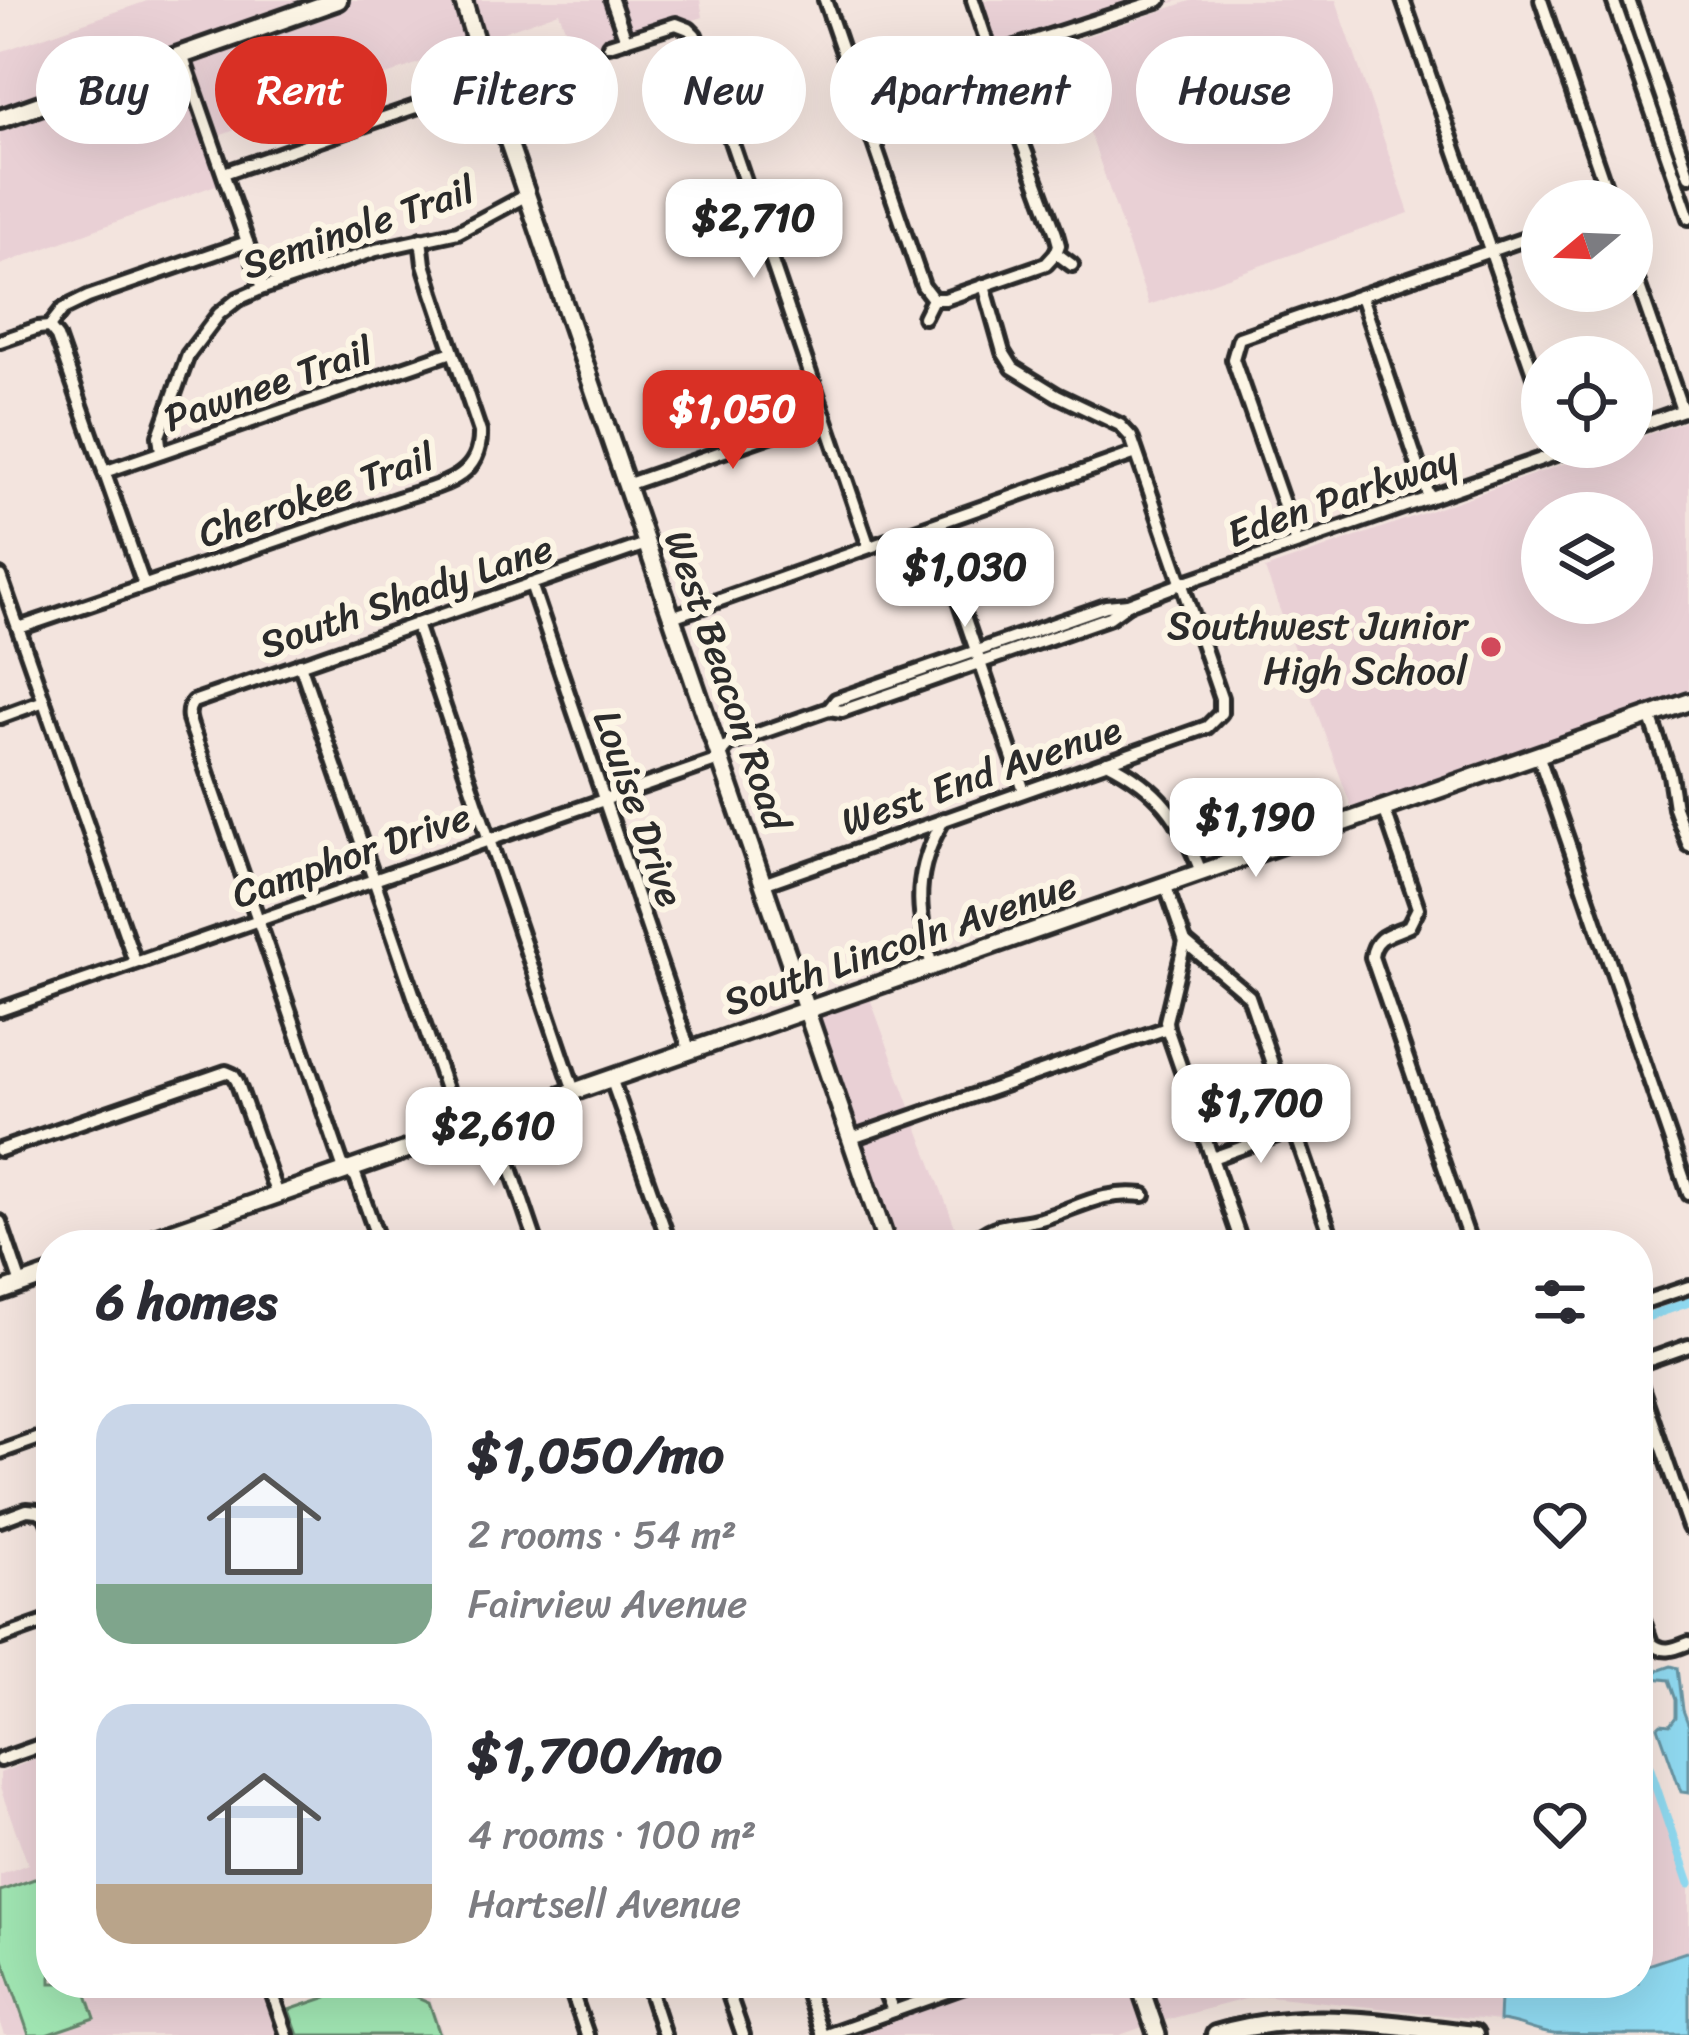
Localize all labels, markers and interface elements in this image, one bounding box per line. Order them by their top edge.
chip: Buy [36,36,191,144]
chip: Rent [215,36,387,144]
chip: Filters [411,36,618,144]
chip: New [642,36,806,144]
chip: Apartment [830,36,1112,144]
chip: House [1136,36,1333,144]
street label: Seminole Trail [232,155,485,299]
pin: $2,710 [656,179,852,281]
north arrow [1521,180,1653,312]
map controls [1521,180,1653,624]
text: $2,710 [693,183,815,252]
street label: Pawnee Trail [154,316,383,452]
button: locate [1521,336,1653,468]
pin: $1,050 [635,370,831,472]
text: $1,050 [670,374,796,443]
street label: Cherokee Trail [188,422,444,568]
street label: Eden Parkway [1217,424,1467,568]
button: layers [1521,492,1653,624]
street label: South Shady Lane [250,513,562,679]
street label: West Beacon Road [644,520,813,842]
pin: $1,030 [867,528,1063,630]
text: $1,030 [903,532,1027,601]
place label: Southwest Junior High School [1167,591,1469,705]
marker: Southwest Junior High School [1478,634,1504,660]
street label: West End Avenue [831,695,1131,855]
street label: Louise Drive [573,700,705,916]
pin: $1,190 [1158,778,1354,880]
street label: Camphor Drive [222,782,480,928]
text: $1,190 [1197,782,1315,851]
street label: South Lincoln Avenue [714,850,1086,1036]
pin: $1,700 [1163,1064,1359,1166]
text: $1,700 [1198,1068,1324,1137]
pin: $2,610 [396,1087,592,1189]
text: $2,610 [433,1091,555,1160]
text: 6 homes [96,1257,277,1347]
icon: filters [1527,1269,1593,1335]
text: $1,050/mo [468,1410,724,1500]
icon: home [192,1452,336,1596]
icon: heart [1527,1491,1593,1557]
text: 2 rooms · 54 m² [468,1500,737,1569]
text: Fairview Avenue [468,1569,747,1638]
text: $1,700/mo [468,1710,722,1800]
icon: home [192,1752,336,1896]
icon: heart [1527,1791,1593,1857]
text: 4 rooms · 100 m² [468,1800,756,1869]
text: Hartsell Avenue [468,1869,741,1938]

